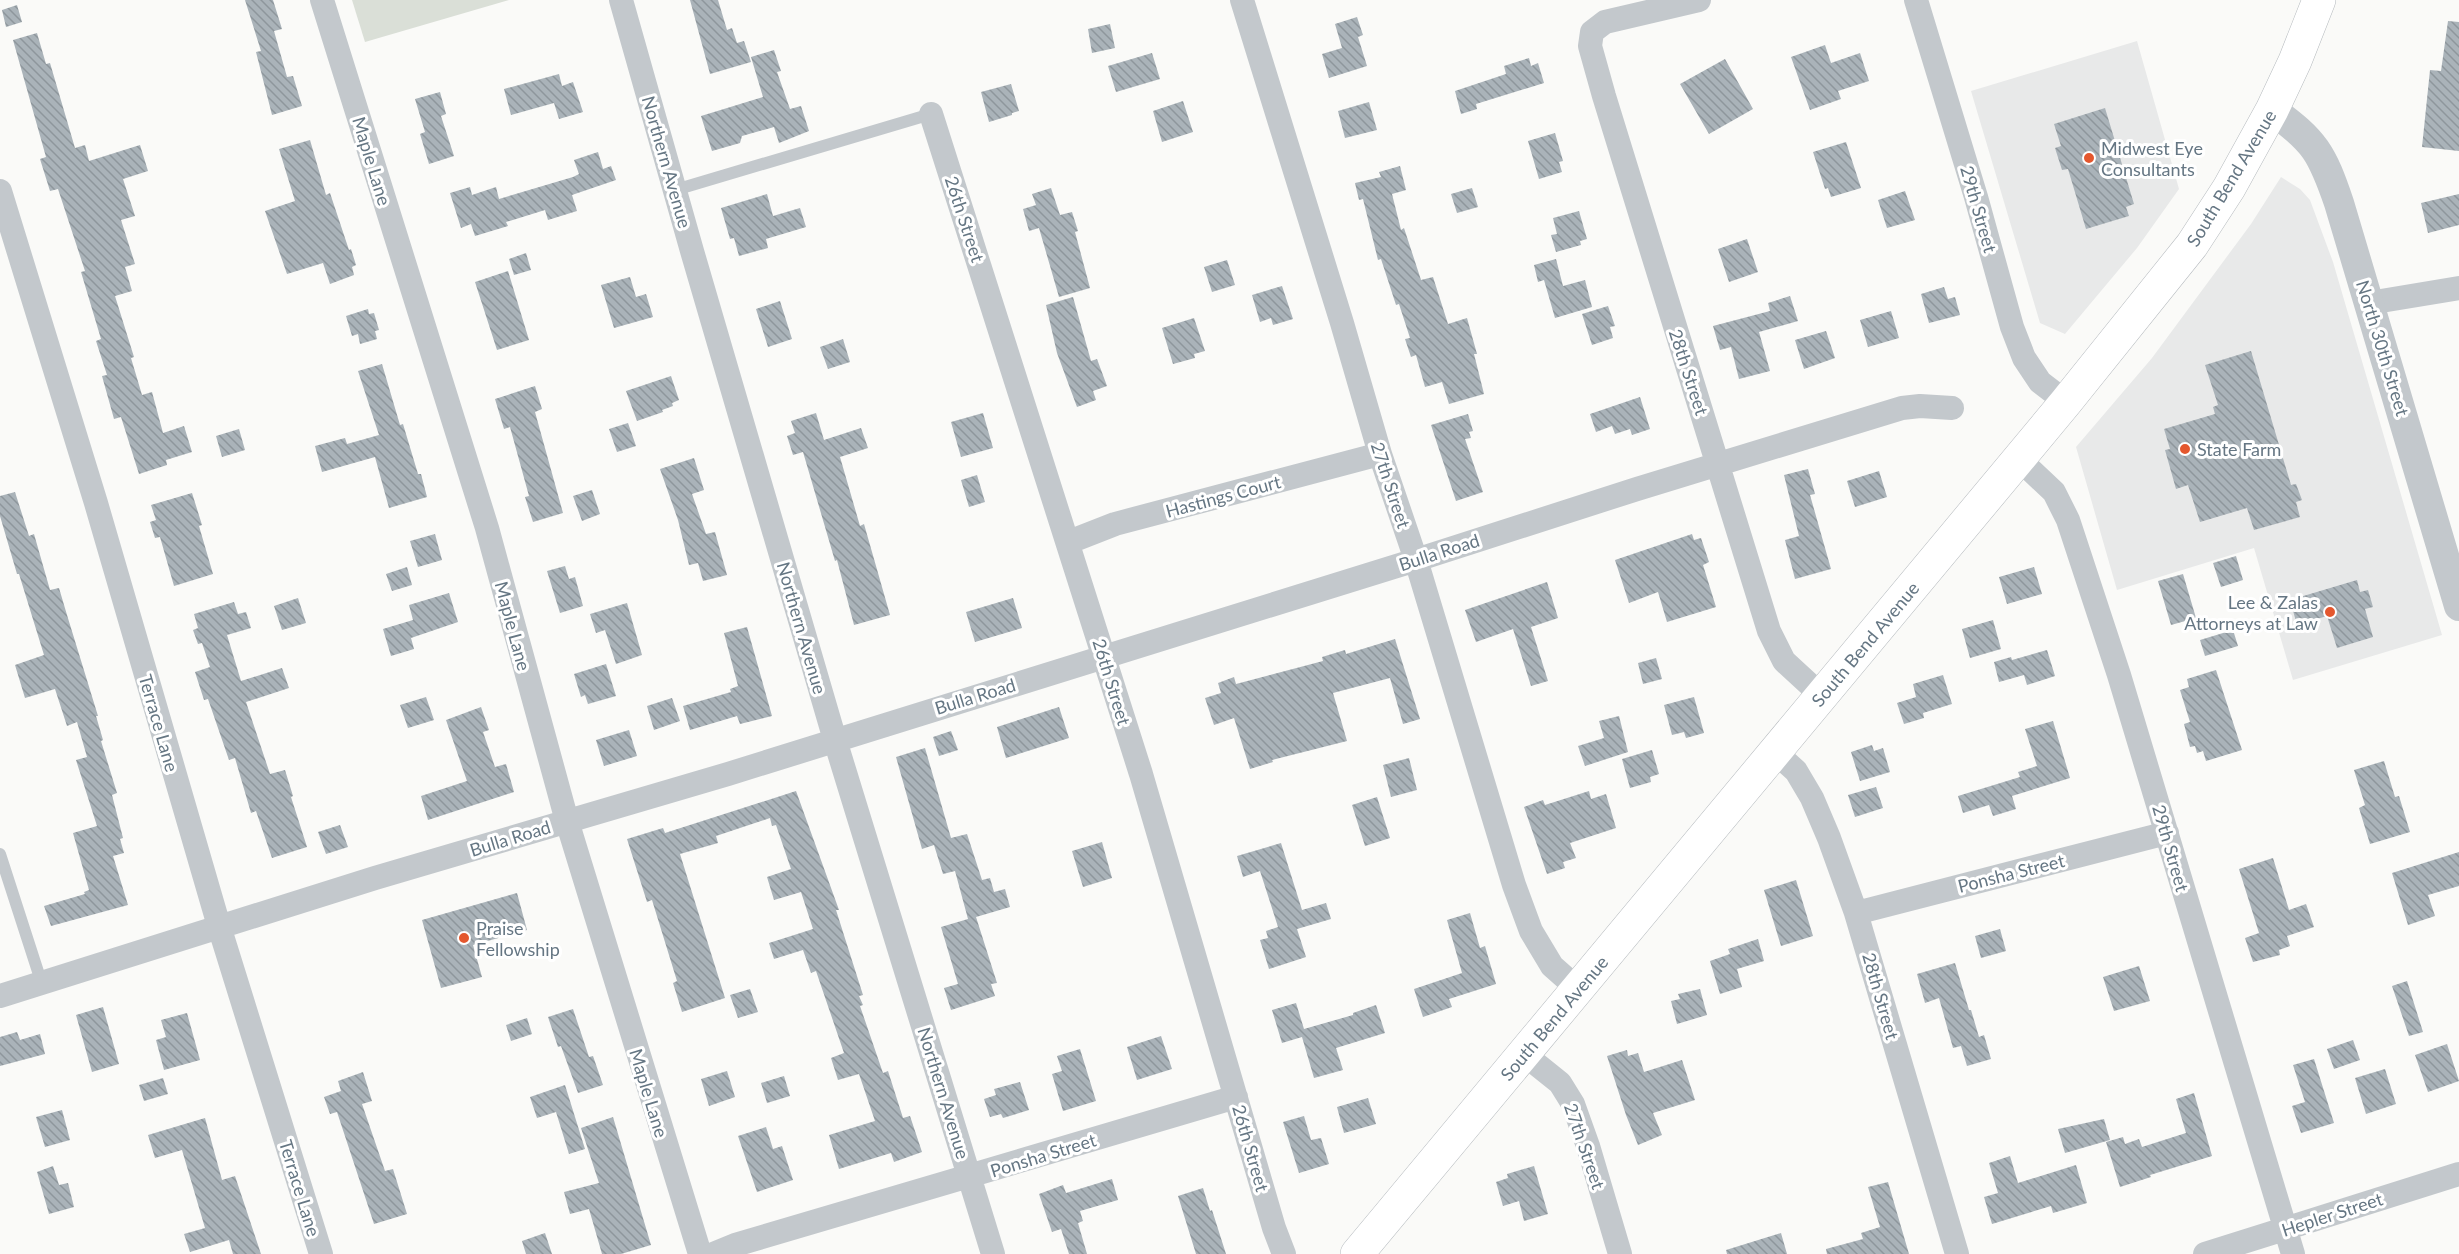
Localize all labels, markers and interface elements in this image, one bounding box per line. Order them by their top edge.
street label: Northern Avenue [638,93,696,231]
street label: South Bend Avenue [2181,106,2281,250]
street label: Maple Lane [348,114,396,208]
place label: Midwest Eye Consultants [2101,137,2203,180]
marker: Midwest Eye Consultants [2082,151,2096,165]
street label: 29th Street [1956,163,2002,256]
street label: 26th Street [941,173,989,265]
street label: North 30th Street [2352,277,2414,419]
street label: 28th Street [1665,326,1713,418]
place label: State Farm [2197,438,2281,460]
street label: 27th Street [1367,439,1415,531]
marker: State Farm [2178,442,2192,456]
street label: Hastings Court [1163,470,1283,522]
street label: Bulla Road [1396,529,1482,575]
street label: Northern Avenue [773,559,831,697]
street label: South Bend Avenue [1807,577,1923,711]
street label: Maple Lane [491,579,535,673]
place label: Lee & Zalas Attorneys at Law [2184,591,2318,634]
marker: Lee & Zalas Attorneys at Law [2323,605,2337,619]
street label: 26th Street [1088,636,1136,728]
street label: Terrace Lane [135,672,183,774]
street label: Bulla Road [932,673,1018,719]
street label: 29th Street [2148,802,2194,895]
street label: Bulla Road [467,815,553,861]
street label: Ponsha Street [1955,849,2067,897]
place label: Praise Fellowship [476,917,560,960]
marker: Praise Fellowship [457,931,471,945]
street label: 28th Street [1858,950,1904,1043]
street label: South Bend Avenue [1496,951,1612,1085]
street label: Northern Avenue [914,1025,974,1161]
street label: Maple Lane [625,1046,673,1140]
street label: 27th Street [1560,1100,1610,1192]
street label: 26th Street [1228,1102,1274,1195]
street label: Ponsha Street [987,1128,1099,1182]
street label: Terrace Lane [275,1137,325,1239]
street label: Hepler Street [2279,1187,2386,1241]

